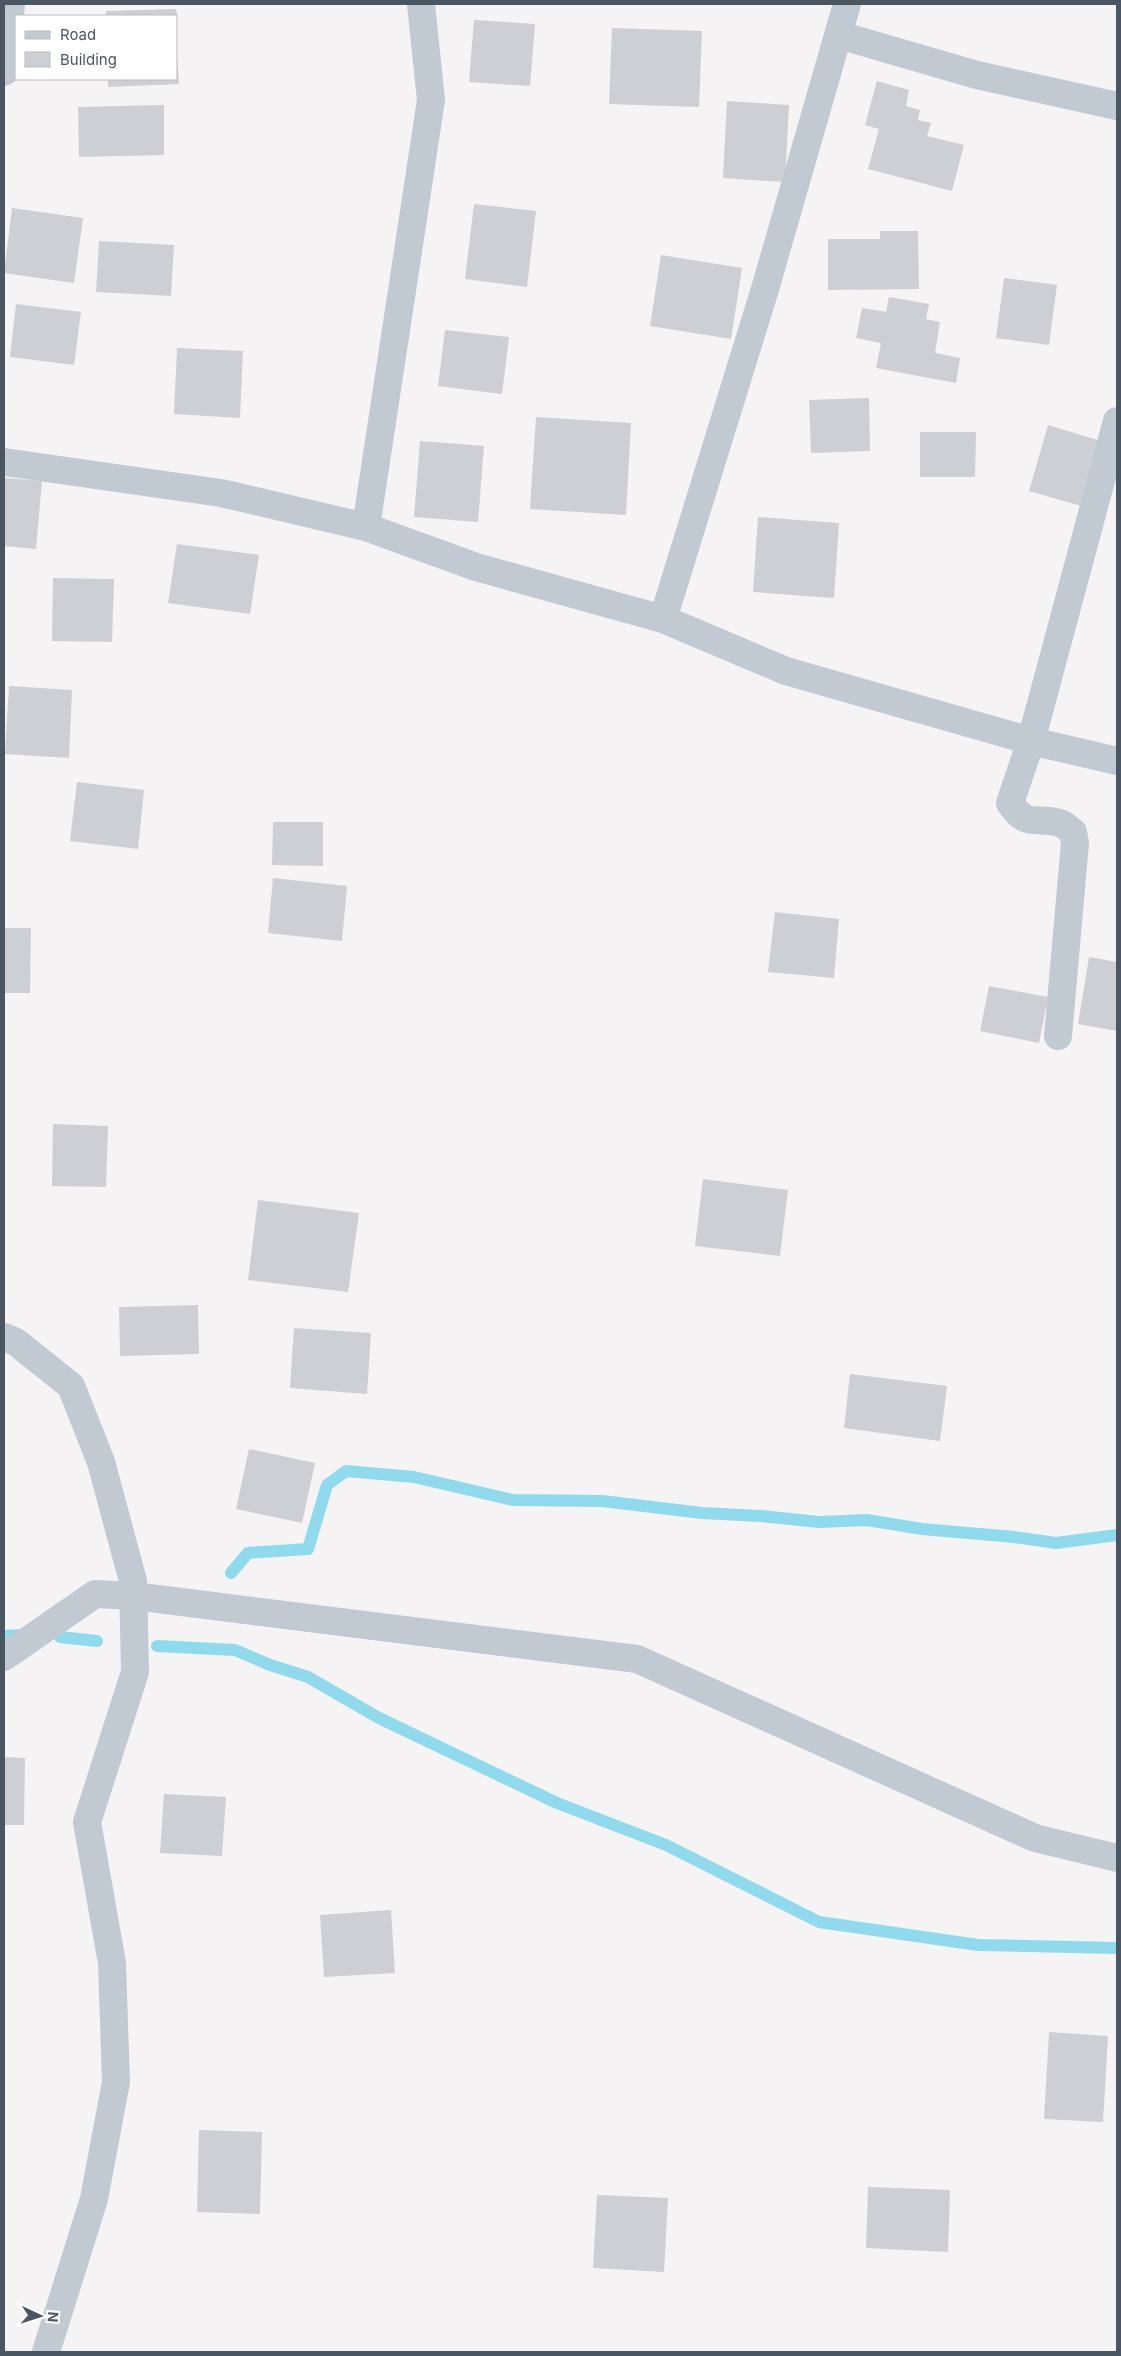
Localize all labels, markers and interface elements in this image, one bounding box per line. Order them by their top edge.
legend [15,15,178,80]
text: Road [60,25,96,44]
text: Building [60,50,117,69]
north arrow [15,2291,65,2341]
text: N [45,2311,62,2323]

